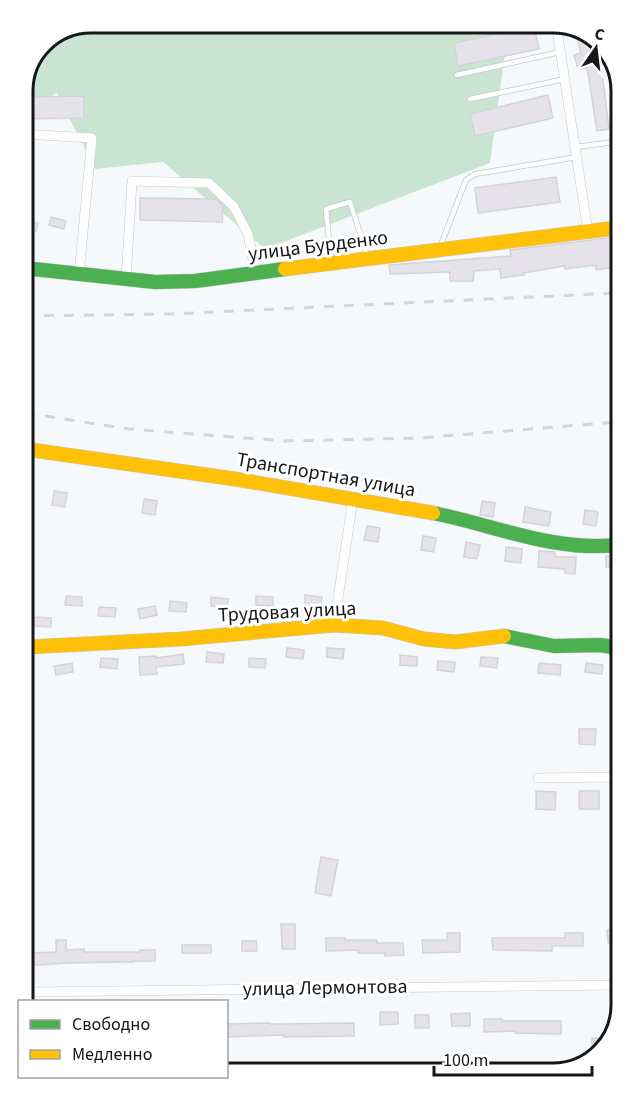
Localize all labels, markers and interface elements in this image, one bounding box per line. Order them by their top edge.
north arrow [566,18,626,78]
text: С [592,23,607,46]
street label: улица Бурденко [247,224,389,268]
street label: Транспортная улица [234,446,418,504]
street label: Трудовая улица [217,594,357,630]
street label: улица Лермонтова [242,973,408,1003]
legend [18,1000,228,1078]
text: Свободно [72,1012,150,1037]
scale bar [434,1039,592,1077]
text: Медленно [72,1042,152,1067]
text: 100 m [443,1048,488,1073]

